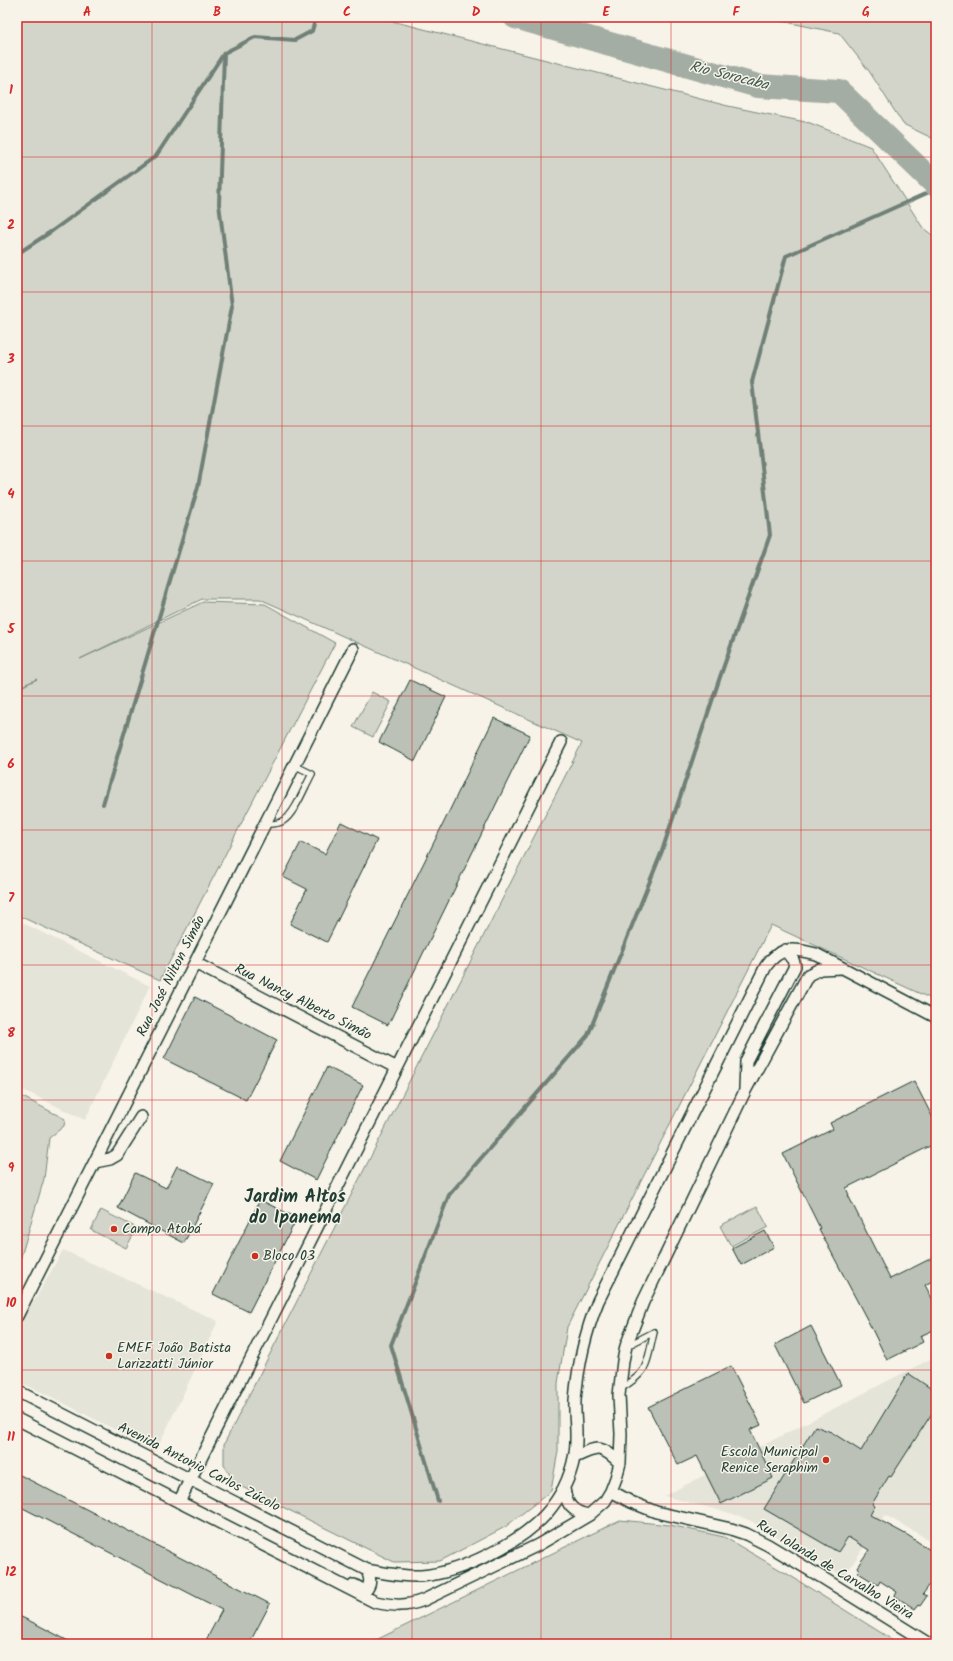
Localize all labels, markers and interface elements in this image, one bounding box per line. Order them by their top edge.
text: A [83,2,91,23]
text: B [213,2,221,23]
text: C [343,2,351,23]
text: D [472,2,481,23]
text: E [602,2,610,23]
text: F [732,2,740,23]
text: G [862,2,870,23]
water label: Rio Sorocaba [687,55,772,98]
text: 1 [9,80,13,101]
text: 2 [7,215,15,236]
text: 3 [6,349,15,370]
text: 4 [7,484,15,505]
text: 5 [7,619,16,640]
text: 6 [7,754,15,775]
text: 7 [8,888,15,909]
street label: Rua José Nilton Simão [131,911,211,1041]
street label: Rua Nancy Alberto Simão [231,958,375,1046]
text: 8 [7,1023,15,1044]
text: 9 [8,1158,15,1179]
district label: Jardim Altos do Ipanema [244,1183,346,1233]
place label: Campo Atobá [122,1218,202,1240]
marker: Campo Atobá [109,1224,119,1234]
place label: Bloco 03 [263,1245,315,1267]
marker: Bloco 03 [250,1251,260,1261]
text: 10 [6,1293,17,1314]
place label: EMEF João Batista Larizzatti Júnior [117,1337,231,1375]
marker: EMEF João Batista Larizzatti Júnior [104,1351,114,1361]
street label: Avenida Antonio Carlos Zúcolo [114,1416,284,1518]
text: 11 [7,1427,15,1448]
place label: Escola Municipal Renice Seraphim [721,1441,819,1479]
marker: Escola Municipal Renice Seraphim [821,1455,831,1465]
street label: Rua Iolanda de Carvalho Vieira [752,1514,918,1626]
text: 12 [5,1562,17,1583]

